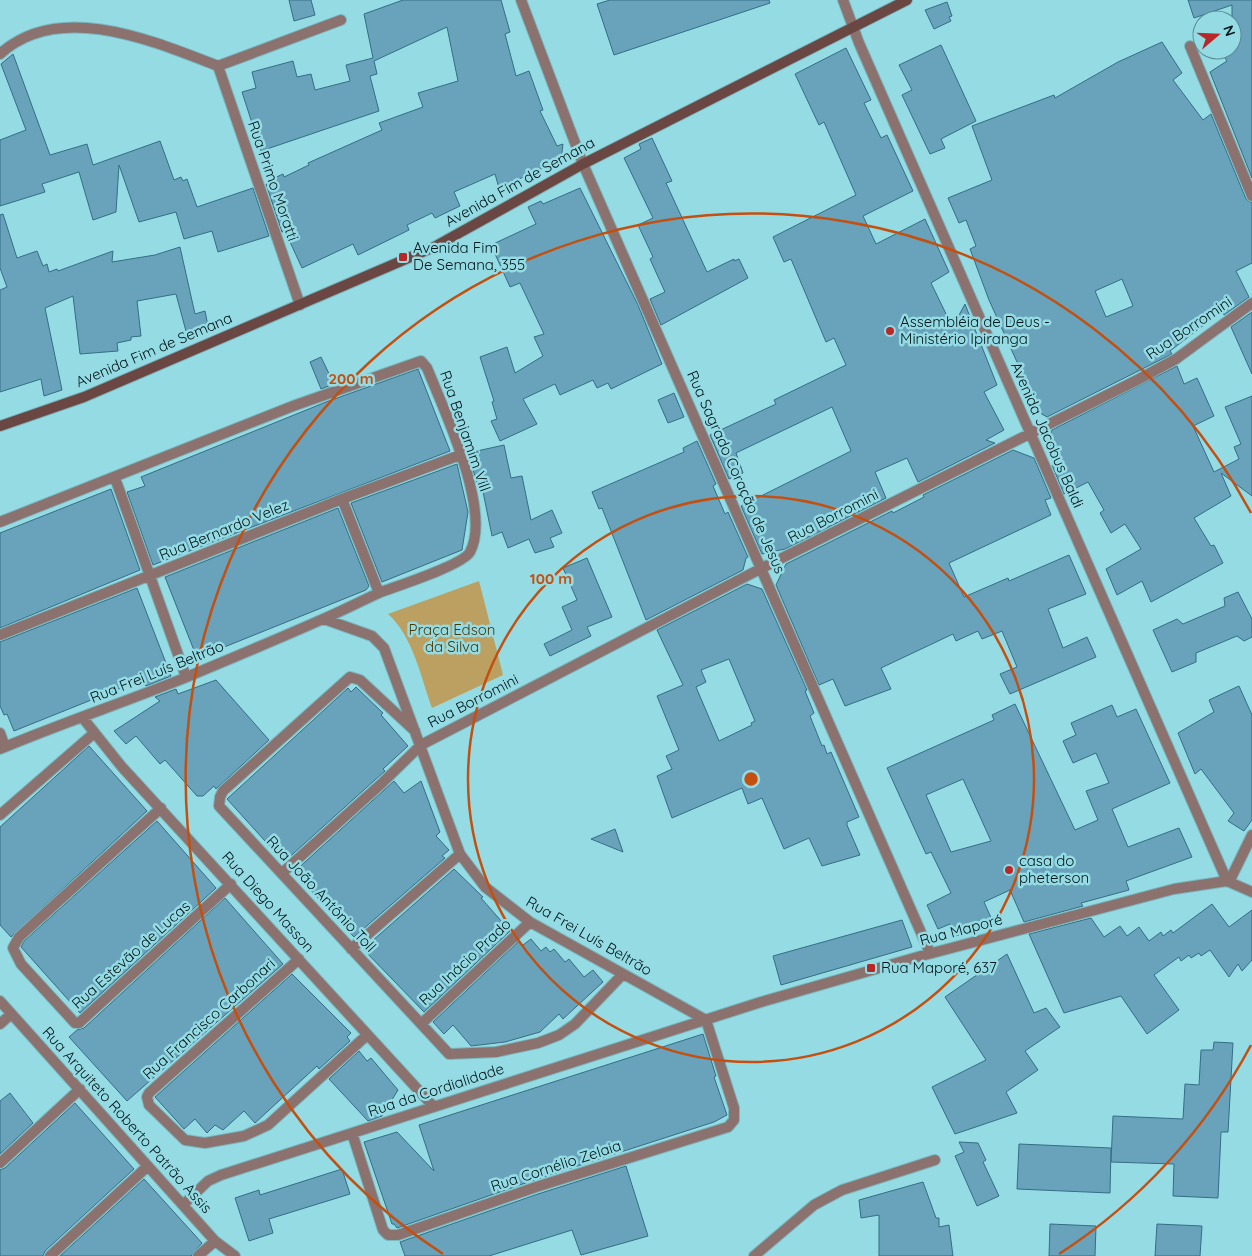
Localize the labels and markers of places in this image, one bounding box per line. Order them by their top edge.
place label: Avenida Fim De Semana, 355 [413,238,525,274]
marker: Avenida Fim De Semana, 355 [397,251,409,263]
place label: Assembléia de Deus - Ministério Ipiranga [900,312,1050,348]
marker: Assembléia de Deus - Ministério Ipiranga [884,325,896,337]
centre of rings [742,770,760,788]
place label: casa do pheterson [1019,851,1089,887]
marker: casa do pheterson [1003,864,1015,876]
place label: Rua Maporé, 637 [881,958,997,977]
marker: Rua Maporé, 637 [865,962,877,974]

